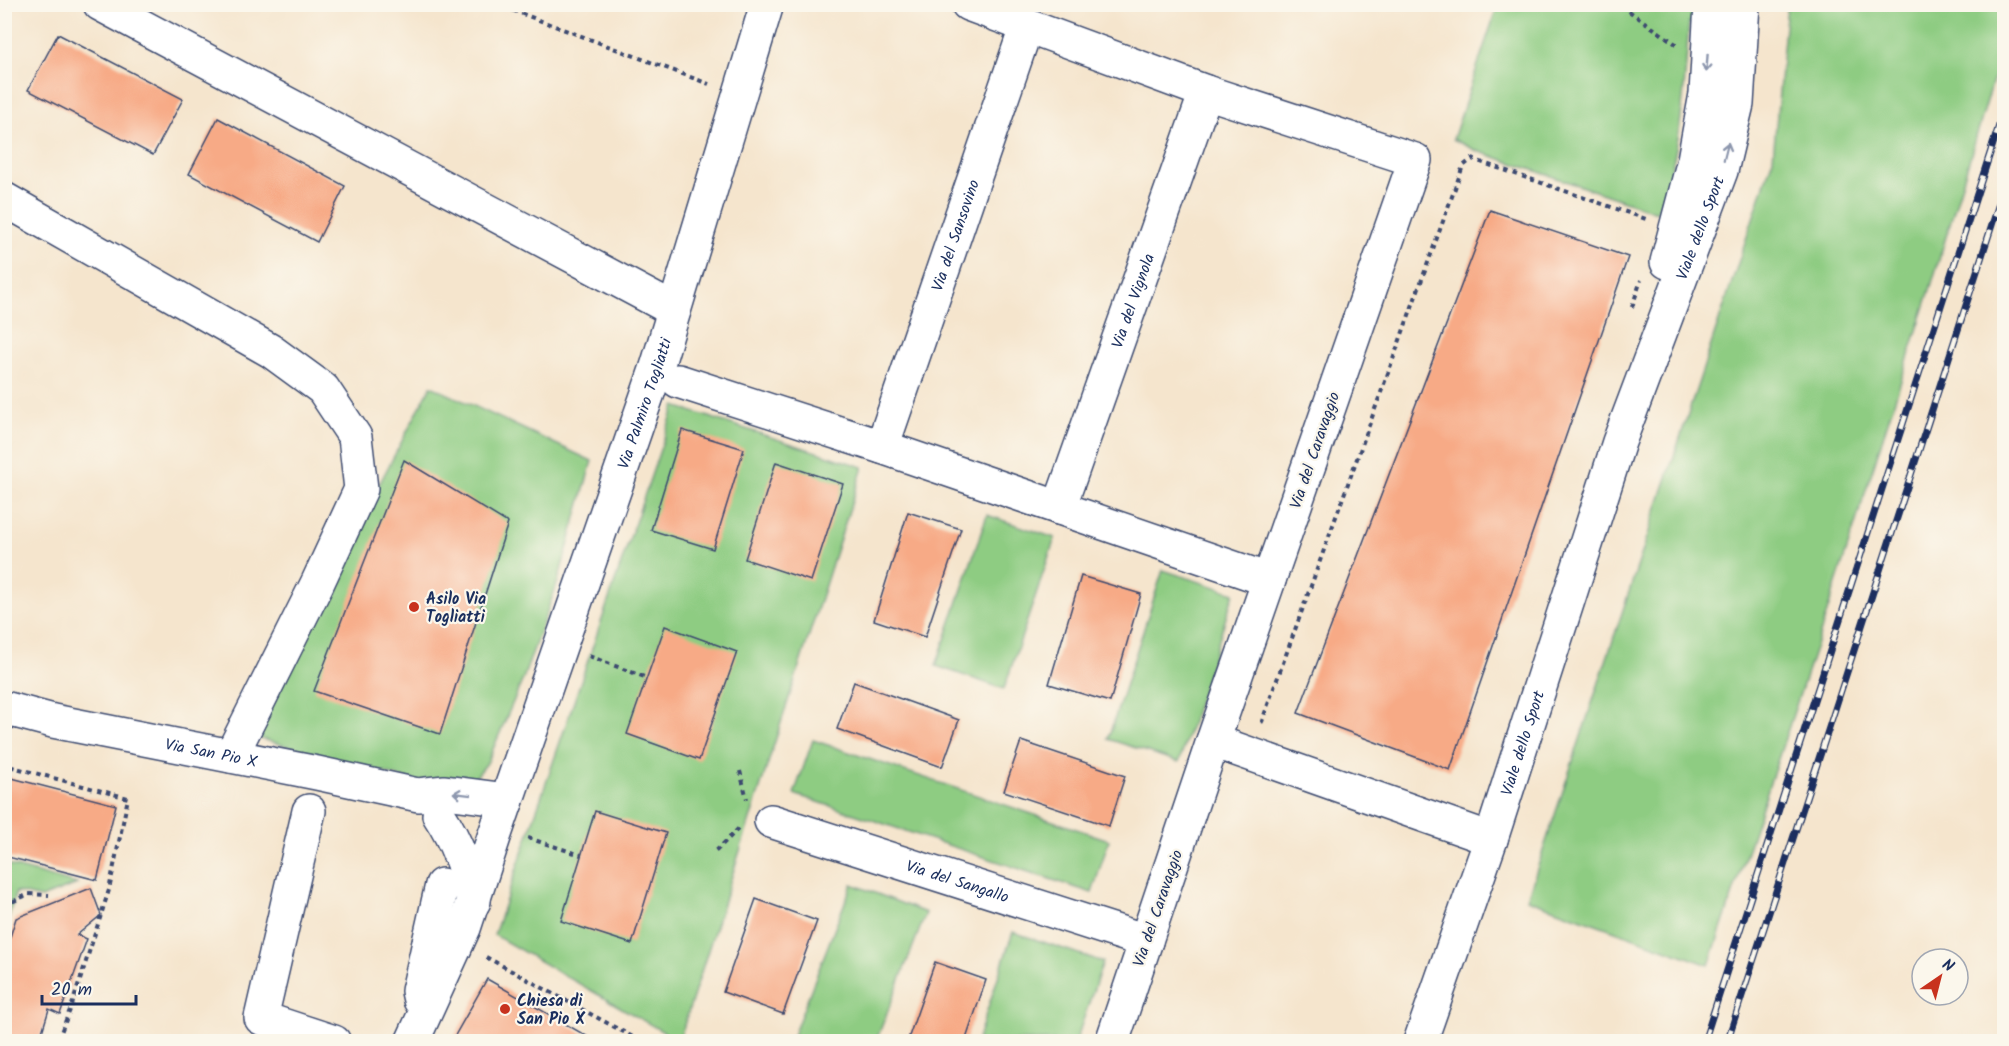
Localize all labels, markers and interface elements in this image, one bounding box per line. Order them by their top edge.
one-way arrow [1702,52,1713,72]
one-way arrow [1721,142,1733,161]
street label: Viale dello Sport [1670,172,1732,284]
street label: Via del Sansovino [925,176,987,295]
street label: Via del Vignola [1105,250,1162,352]
street label: Via Palmiro Togliatti [612,334,679,473]
street label: Via del Caravaggio [1284,389,1347,512]
place label: Asilo Via Togliatti [426,587,486,630]
marker: Asilo Via Togliatti [407,600,421,614]
street label: Viale dello Sport [1495,687,1552,799]
street label: Via San Pio X [163,732,260,775]
one-way arrow [453,788,473,799]
street label: Via del Caravaggio [1127,847,1190,970]
street label: Via del Sangallo [903,854,1012,910]
north arrow [1910,947,1970,1007]
text: N [1936,953,1959,979]
scale bar [42,968,136,1006]
text: 20 m [51,976,92,1005]
place label: Chiesa di San Pio X [517,989,585,1032]
marker: Chiesa di San Pio X [498,1002,512,1016]

